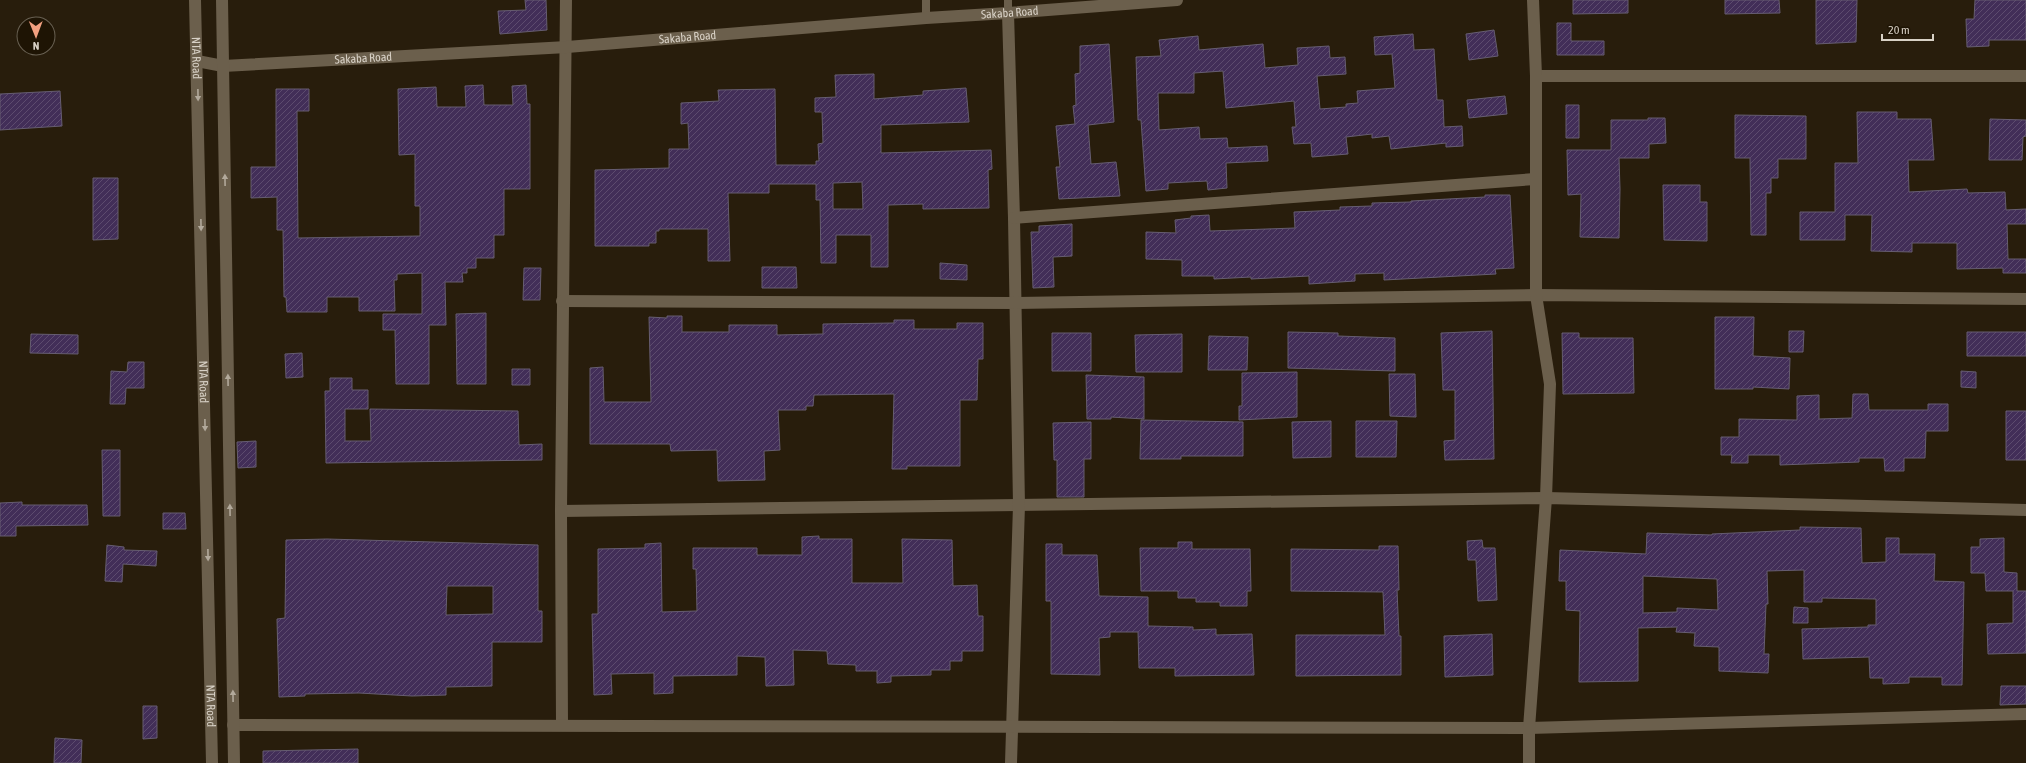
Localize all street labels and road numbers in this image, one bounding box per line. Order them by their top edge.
street label: Sakaba Road [981,4,1039,22]
street label: Sakaba Road [658,28,717,47]
street label: NTA Road [189,37,204,79]
street label: Sakaba Road [334,50,392,67]
street label: NTA Road [196,361,211,403]
street label: NTA Road [203,684,218,727]

